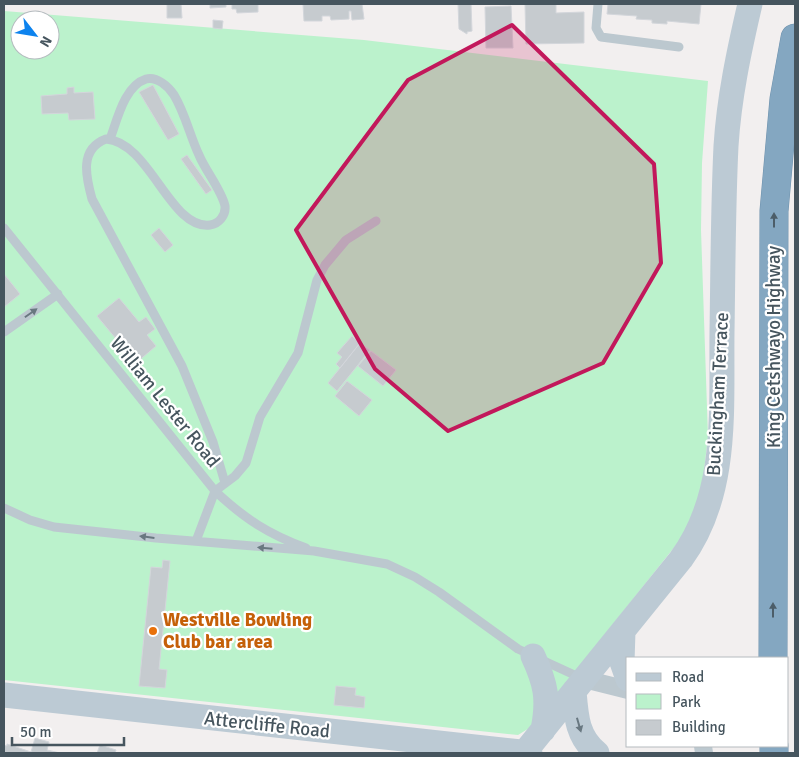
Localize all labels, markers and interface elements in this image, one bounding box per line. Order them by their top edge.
north arrow [10,10,60,60]
text: N [36,33,56,50]
one-way arrow [770,211,778,227]
street label: King Cetshwayo Highway [762,246,786,448]
one-way arrow [24,308,38,318]
street label: Buckingham Terrace [702,311,734,477]
street label: William Lester Road [105,332,225,472]
one-way arrow [139,533,155,541]
one-way arrow [257,544,273,552]
one-way arrow [769,601,777,617]
place label: Westville Bowling Club bar area [163,608,312,654]
marker: Westville Bowling Club bar area [147,625,159,637]
legend [626,657,789,747]
text: Road [672,668,704,686]
text: Park [672,693,701,711]
street label: Attercliffe Road [203,706,331,744]
scale bar [12,714,125,746]
one-way arrow [575,718,583,733]
text: Building [672,718,726,736]
text: 50 m [20,723,51,741]

